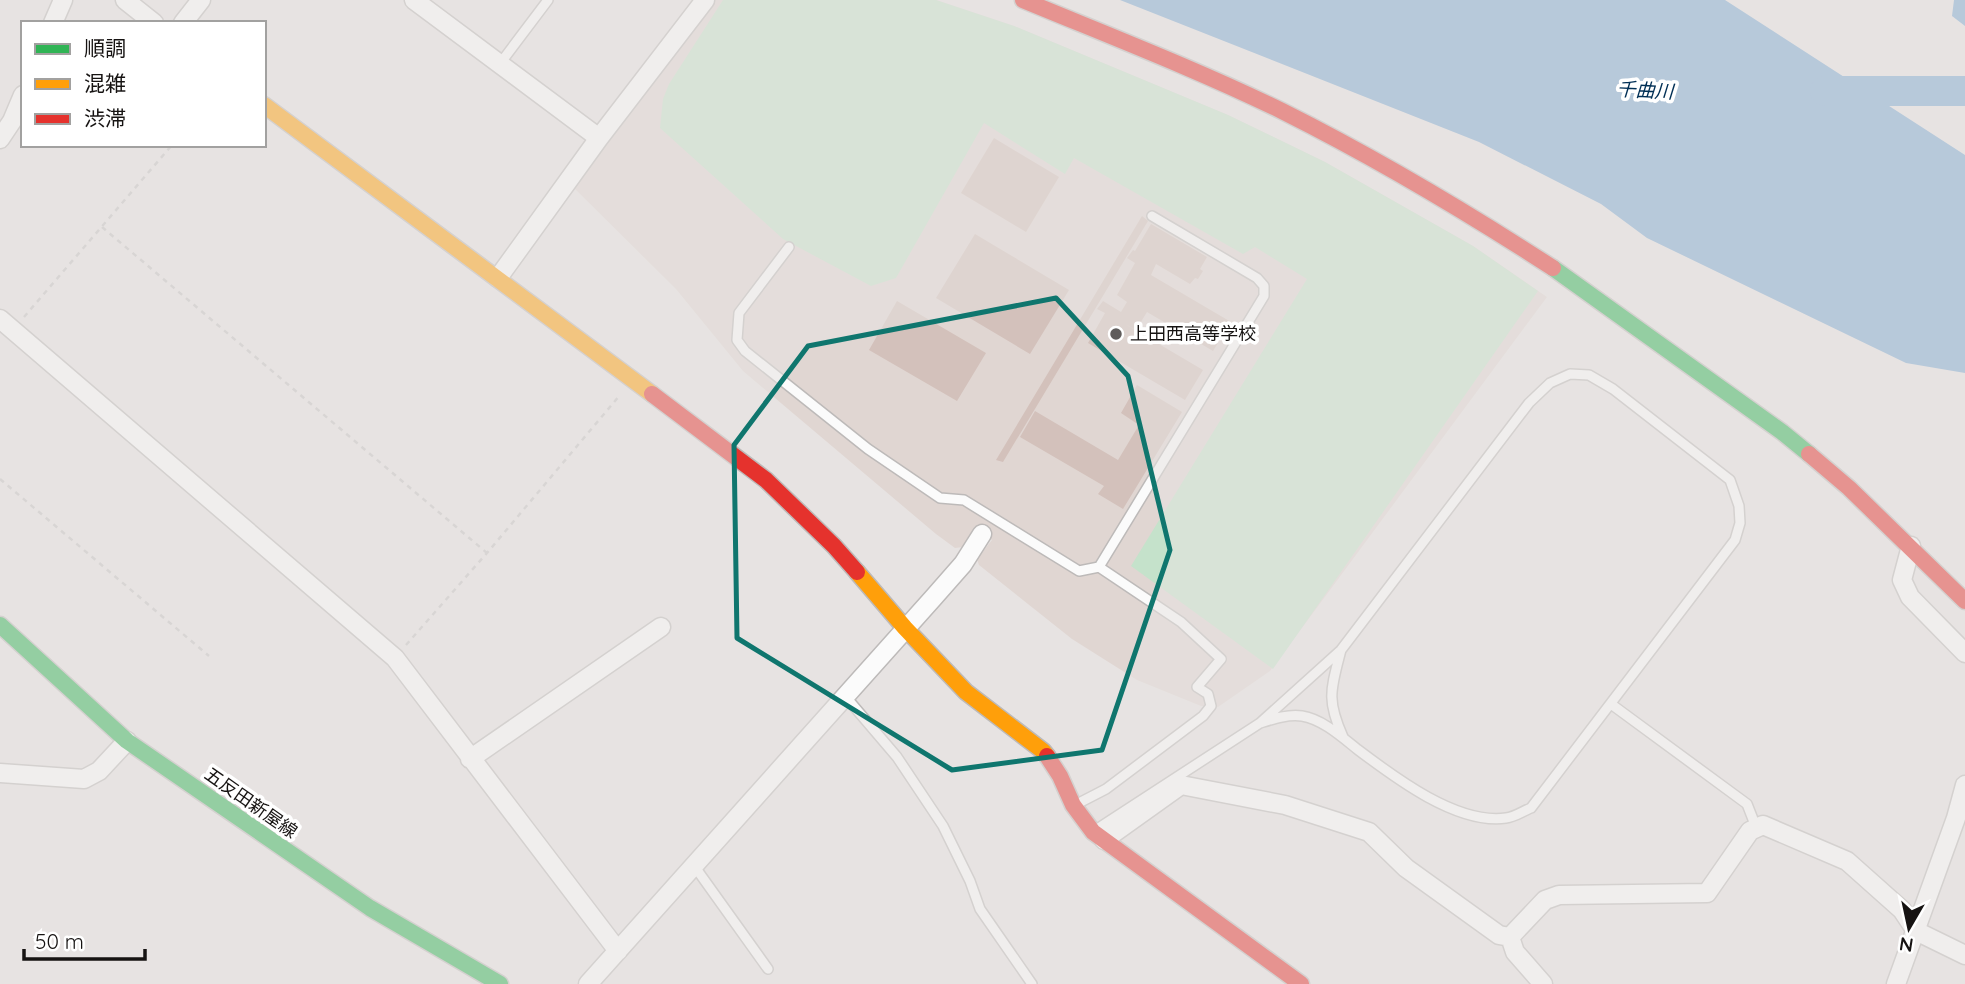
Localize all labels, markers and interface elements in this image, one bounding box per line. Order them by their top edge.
legend [21,21,266,147]
text: 順調 [84,35,126,61]
text: 混雑 [84,70,126,96]
water label: 千曲川 [1616,77,1676,104]
text: 渋滞 [84,105,126,131]
place label: 上田西高等学校 [1130,322,1256,345]
marker: 上田西高等学校 [1108,326,1124,342]
street label: 五反田新屋線 [200,762,302,843]
north arrow [1874,893,1944,963]
scale bar [24,918,145,962]
text: 50 m [35,928,84,954]
text: N [1898,932,1915,958]

